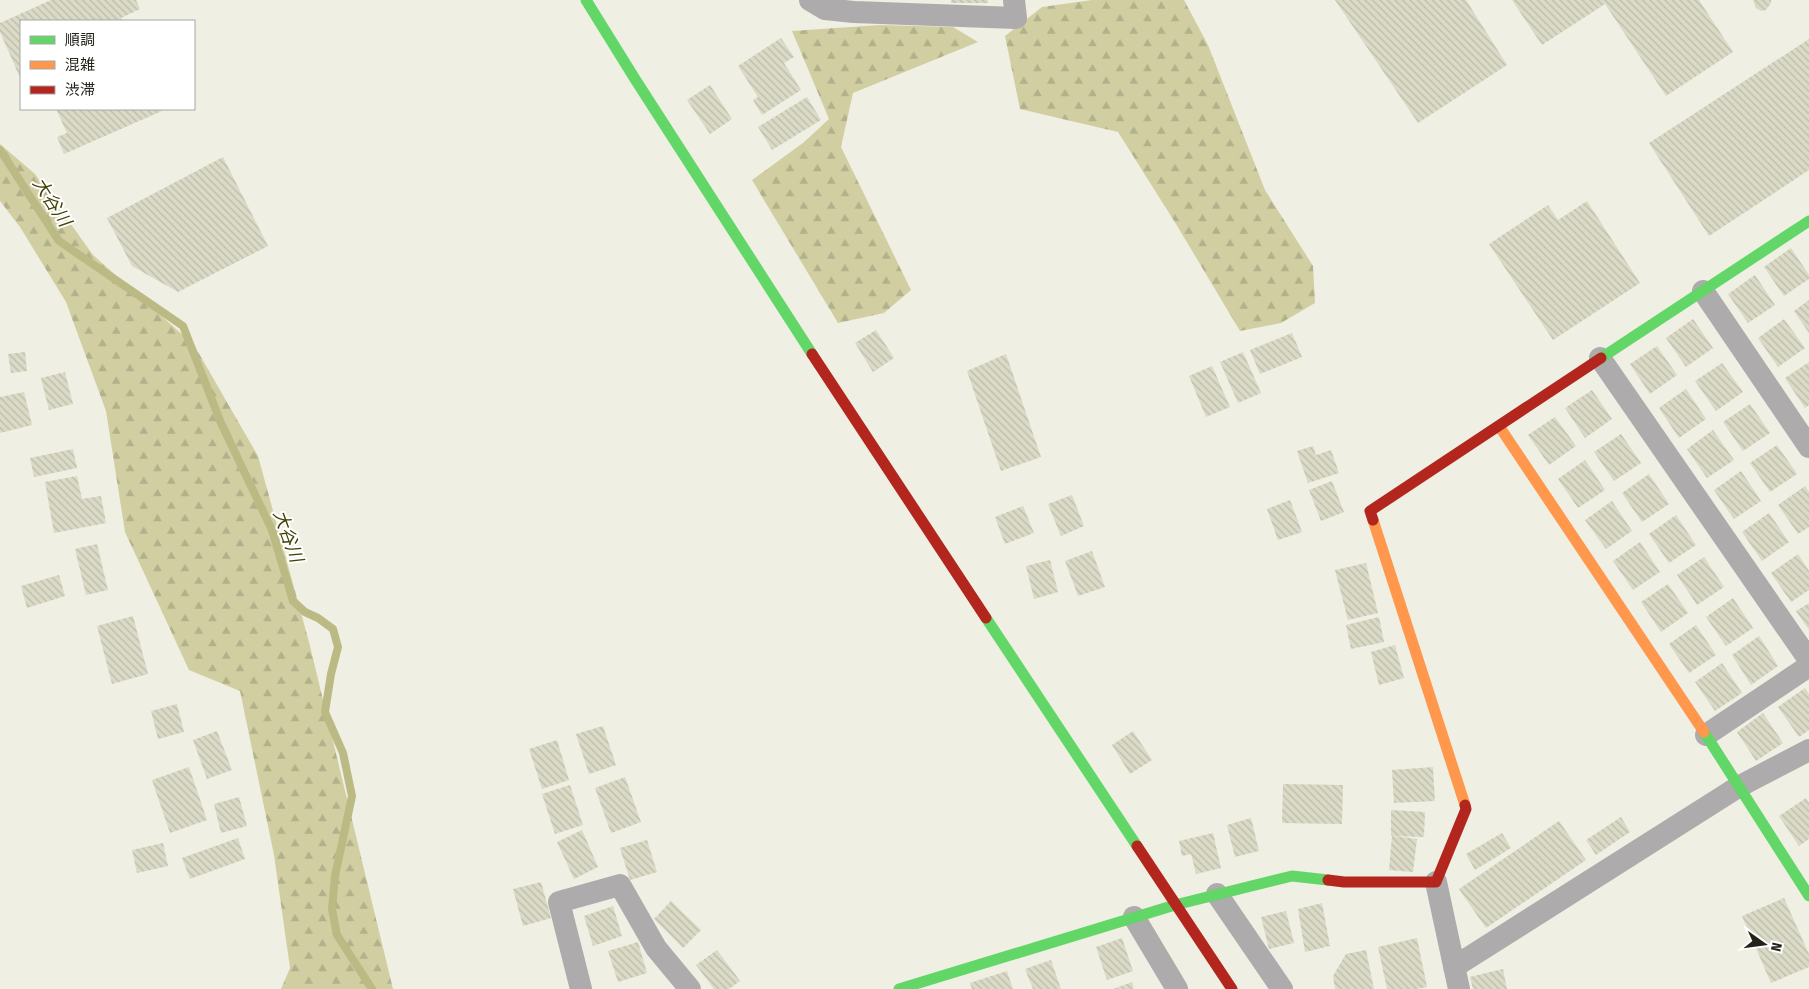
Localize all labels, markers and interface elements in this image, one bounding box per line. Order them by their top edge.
legend [20,20,195,110]
text: 順調 [65,31,95,49]
text: 混雑 [65,56,95,74]
text: 渋滞 [65,81,95,99]
water label: 大谷川 [28,173,77,232]
water label: 大谷川 [268,507,308,567]
north arrow [1739,919,1789,969]
text: N [1767,941,1785,953]

